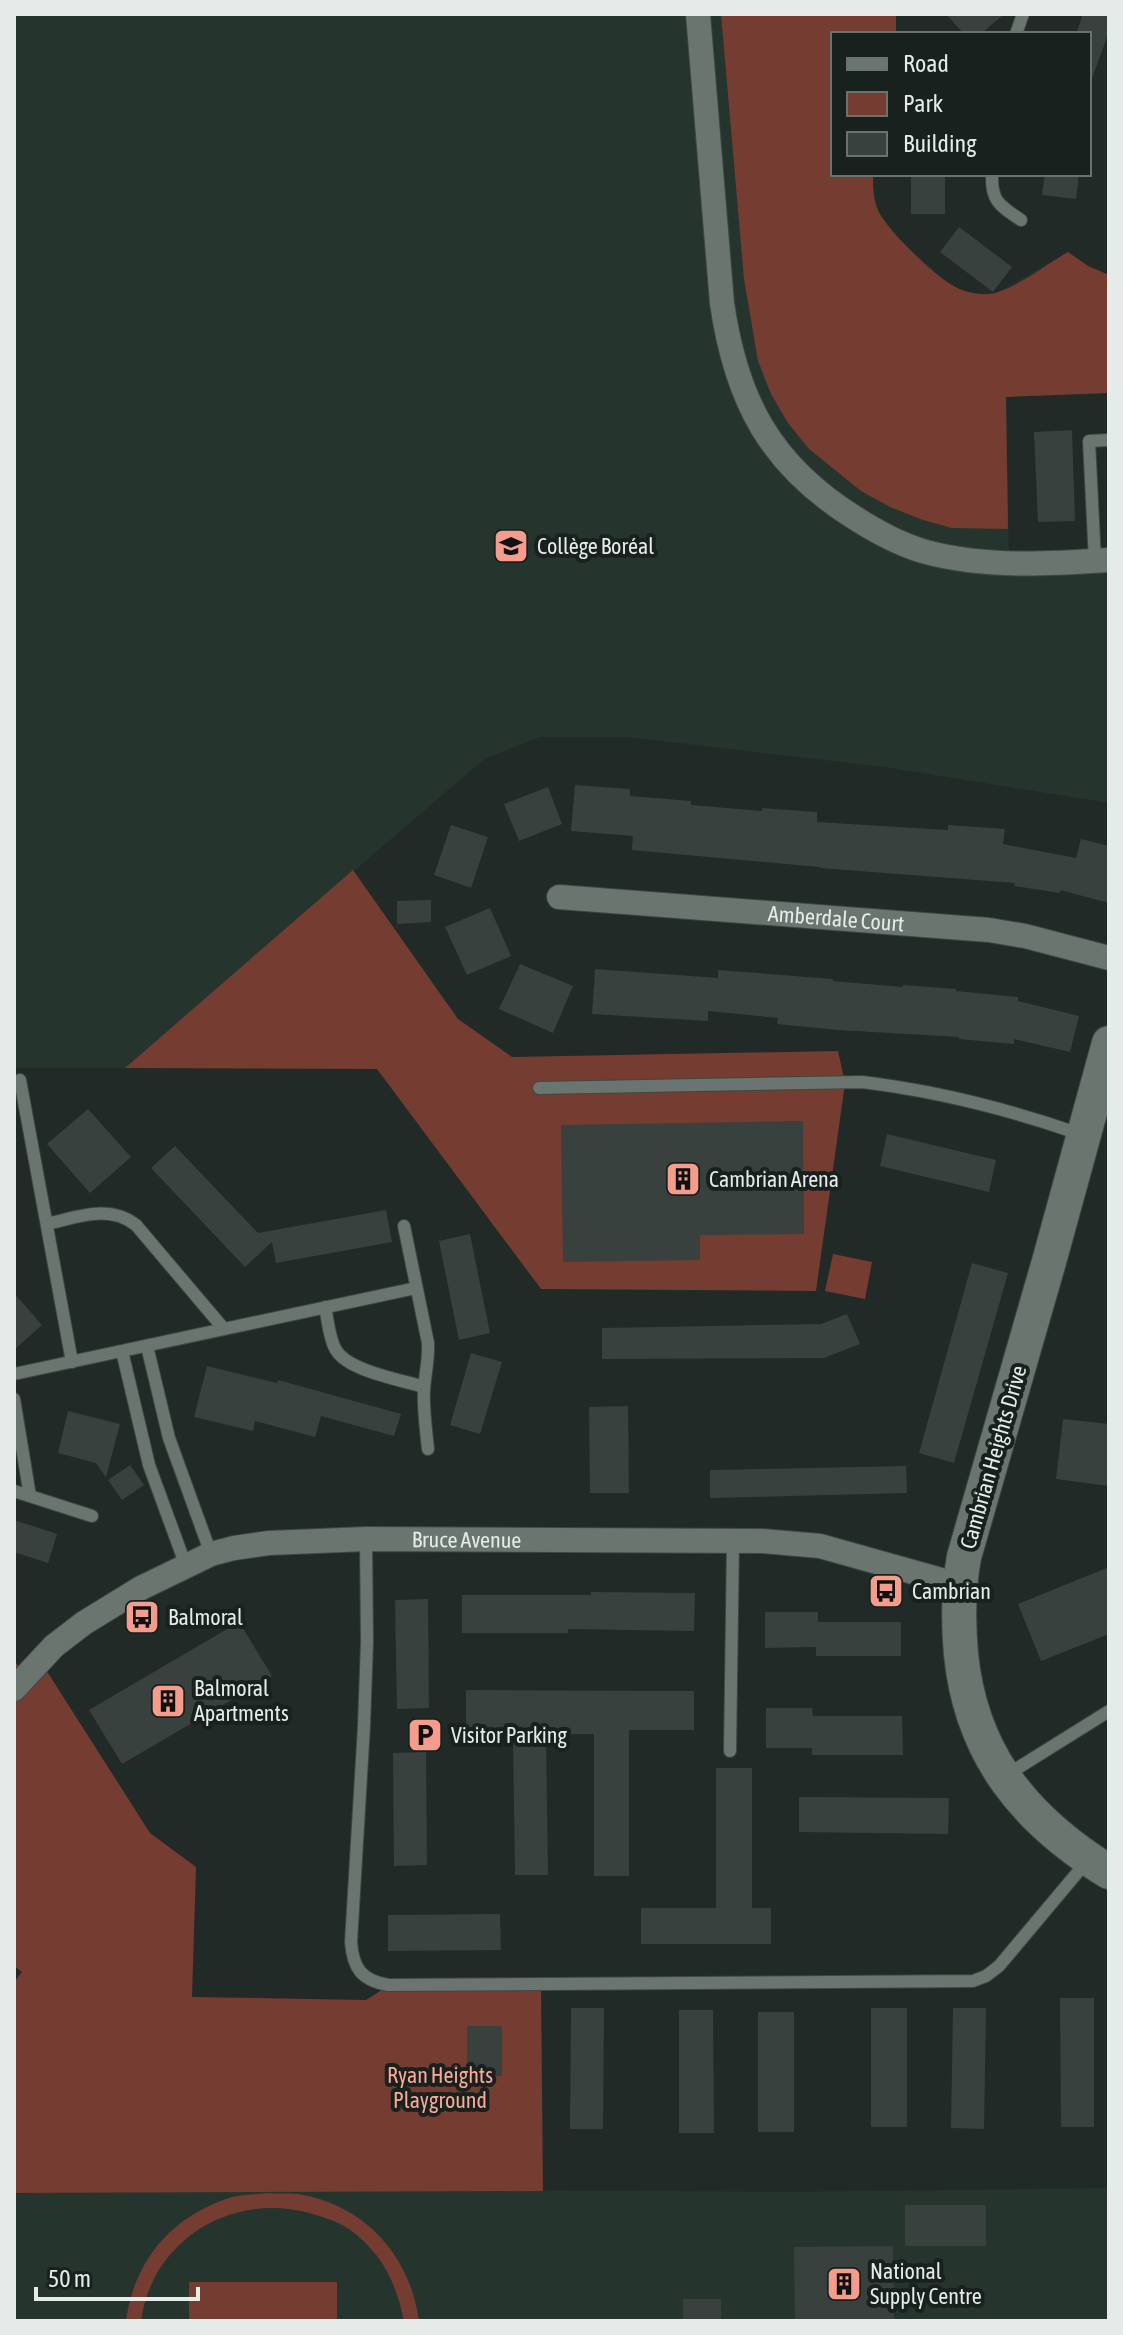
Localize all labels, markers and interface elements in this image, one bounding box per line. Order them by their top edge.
legend [831,32,1091,176]
text: Road [903,50,949,77]
text: Park [903,90,944,117]
text: Building [903,130,977,157]
school or university icon: Collège Boréal [492,527,530,565]
place label: Collège Boréal [537,533,654,559]
street label: Amberdale Court [767,900,905,936]
building icon: Cambrian Arena [664,1160,702,1198]
place label: Cambrian Arena [709,1166,839,1192]
street label: Cambrian Heights Drive [954,1362,1032,1552]
street label: Bruce Avenue [412,1526,521,1553]
bus stop icon: Cambrian [867,1572,905,1610]
place label: Cambrian [912,1578,991,1604]
bus stop icon: Balmoral [123,1598,161,1636]
place label: Balmoral [168,1604,243,1630]
place label: Balmoral Apartments [194,1675,289,1726]
building icon: Balmoral Apartments [149,1682,187,1720]
parking icon: Visitor Parking [406,1716,444,1754]
place label: Visitor Parking [451,1722,567,1748]
park label: Ryan Heights Playground [387,2062,493,2113]
scale bar [36,2251,198,2301]
place label: National Supply Centre [870,2258,982,2309]
text: 50 m [48,2265,91,2292]
building icon: National Supply Centre [825,2265,863,2303]

